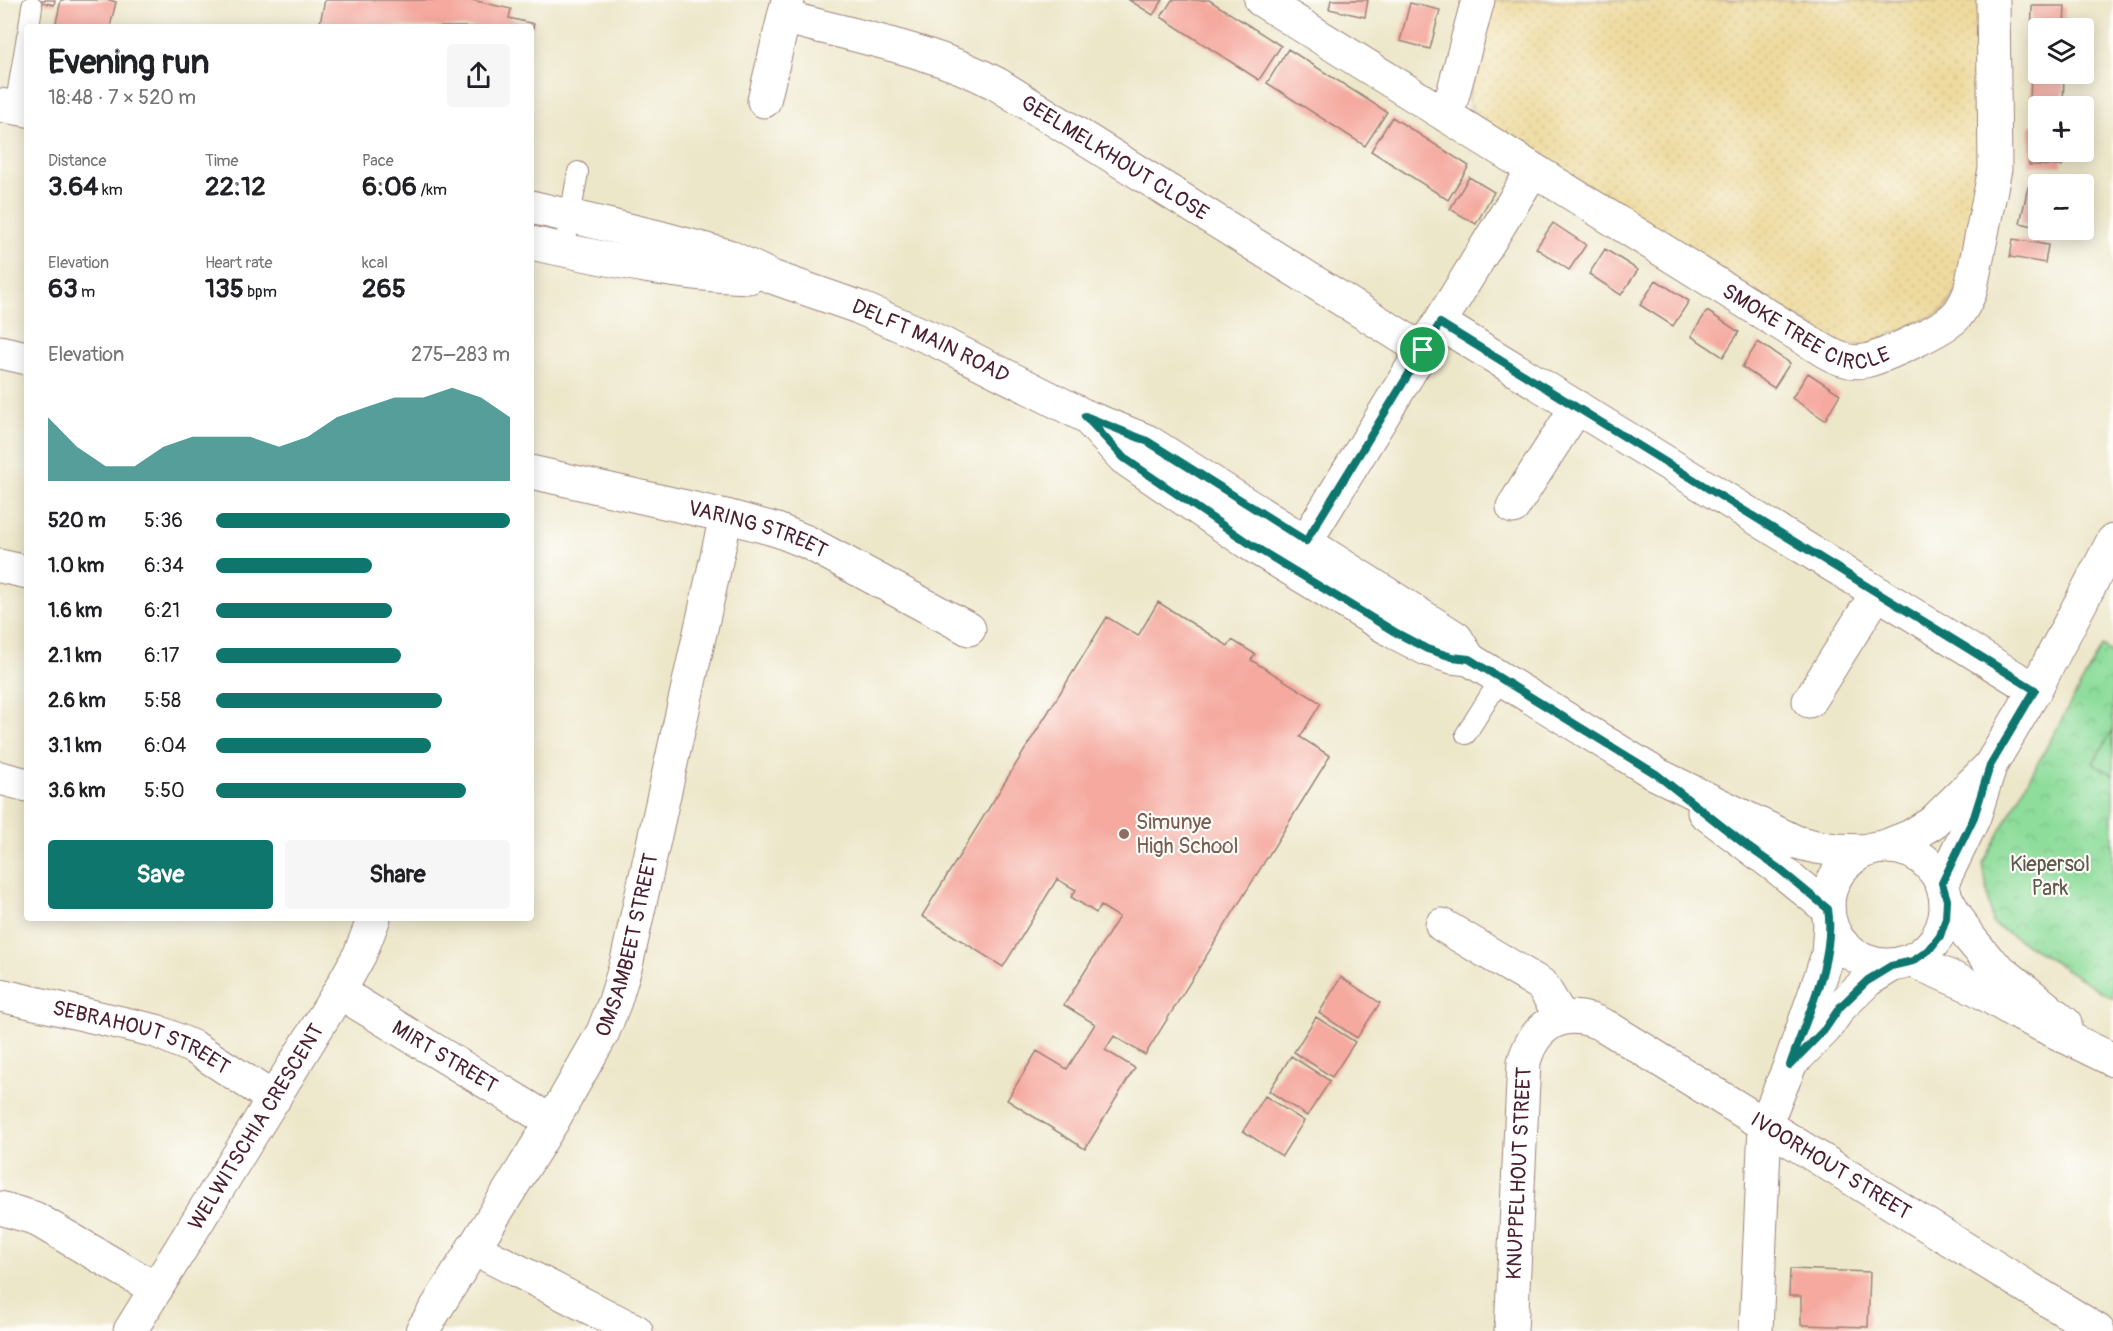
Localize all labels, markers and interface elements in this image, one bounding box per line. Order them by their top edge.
map controls [2028,18,2094,240]
button: layers [2028,18,2094,84]
text: Evening run [48,42,209,83]
button: share [447,44,510,107]
text: 18:48 · 7 × 520 m [48,85,196,110]
street label: GEELMELKHOUT CLOSE [1016,89,1214,227]
button: + [2028,96,2094,162]
text: Distance [48,151,107,171]
text: Time [205,151,238,171]
text: Pace [362,151,394,171]
text: 3.64 [48,171,98,203]
text: 22:12 [205,171,266,203]
text: 6:06 [362,171,417,203]
button: − [2028,174,2094,240]
text: km [98,180,123,200]
text: /km [417,180,447,200]
text: Elevation [48,253,109,273]
text: Heart rate [205,253,272,273]
text: kcal [362,253,388,273]
text: 63 [48,273,78,305]
text: 135 [205,273,244,305]
text: 265 [362,273,406,305]
street label: SMOKE TREE CIRCLE [1717,278,1894,376]
text: m [78,282,95,302]
text: bpm [244,282,277,302]
street label: DELFT MAIN ROAD [848,293,1014,389]
pin [1397,324,1448,375]
icon: arrive [1406,333,1439,366]
text: Elevation [48,342,124,367]
text: 275–283 m [411,342,510,367]
street label: VARING STREET [685,495,832,565]
text: 520 m [48,508,106,533]
text: 5:36 [144,508,183,533]
text: 1.0 km [48,553,104,578]
text: 6:34 [144,553,184,578]
text: 1.6 km [48,598,102,623]
text: 6:21 [144,598,180,623]
text: 2.1 km [48,643,102,668]
text: 6:17 [144,643,179,668]
text: 2.6 km [48,688,106,713]
text: 5:58 [144,688,181,713]
text: 3.1 km [48,733,102,758]
text: 6:04 [144,733,186,758]
text: 3.6 km [48,778,106,803]
text: 5:50 [144,778,185,803]
place label: Simunye High School [1136,809,1239,860]
marker: Simunye High School [1117,827,1131,841]
button: Save [48,840,273,909]
button: Share [285,840,510,909]
street label: OMSAMBEET STREET [589,851,665,1041]
park label: Kiepersol Park [2010,851,2090,902]
street label: SEBRAHOUT STREET [50,995,235,1081]
street label: MIRT STREET [387,1014,503,1100]
street label: WELWITSCHIA CRESCENT [183,1019,330,1235]
street label: KNUPPELHOUT STREET [1500,1066,1538,1280]
street label: IVOORHOUT STREET [1746,1106,1916,1226]

